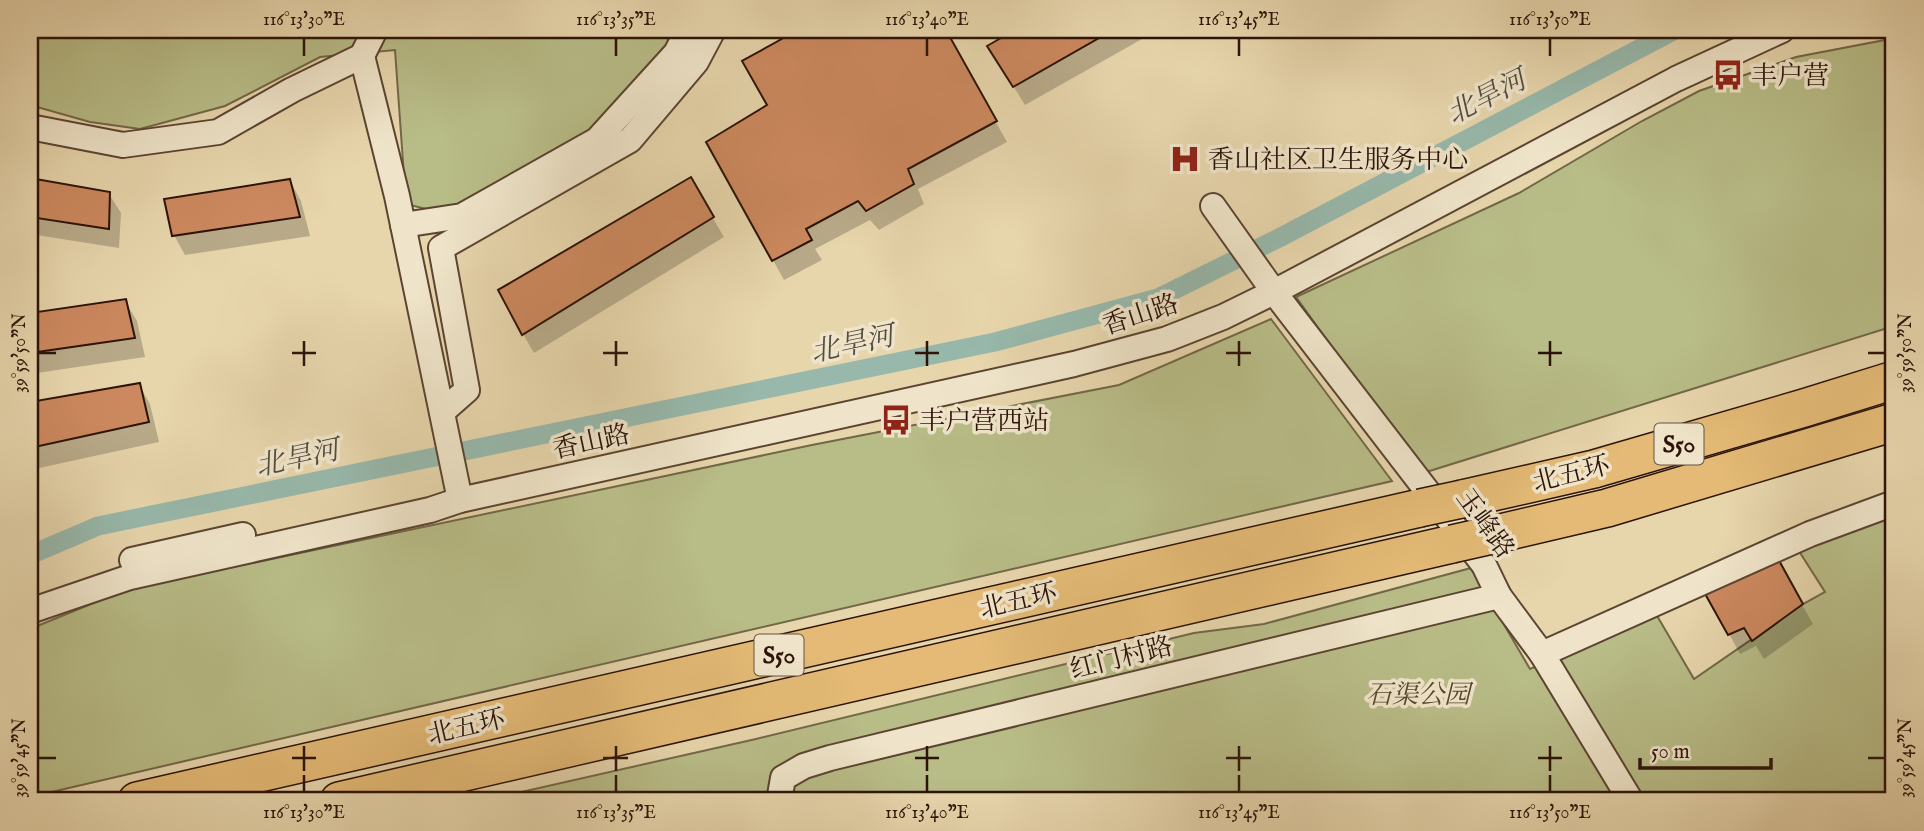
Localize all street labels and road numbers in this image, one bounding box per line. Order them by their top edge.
street label: 香山路 [1098,288,1183,343]
street label: 香山路 [550,418,633,467]
road number: S50 [1654,424,1704,464]
street label: 北五环 [1530,449,1613,500]
street label: 玉峰路 [1449,483,1521,565]
street label: 北五环 [977,577,1060,626]
street label: 红门村路 [1067,630,1176,687]
road number: S50 [754,634,804,676]
street label: 北五环 [425,703,508,752]

